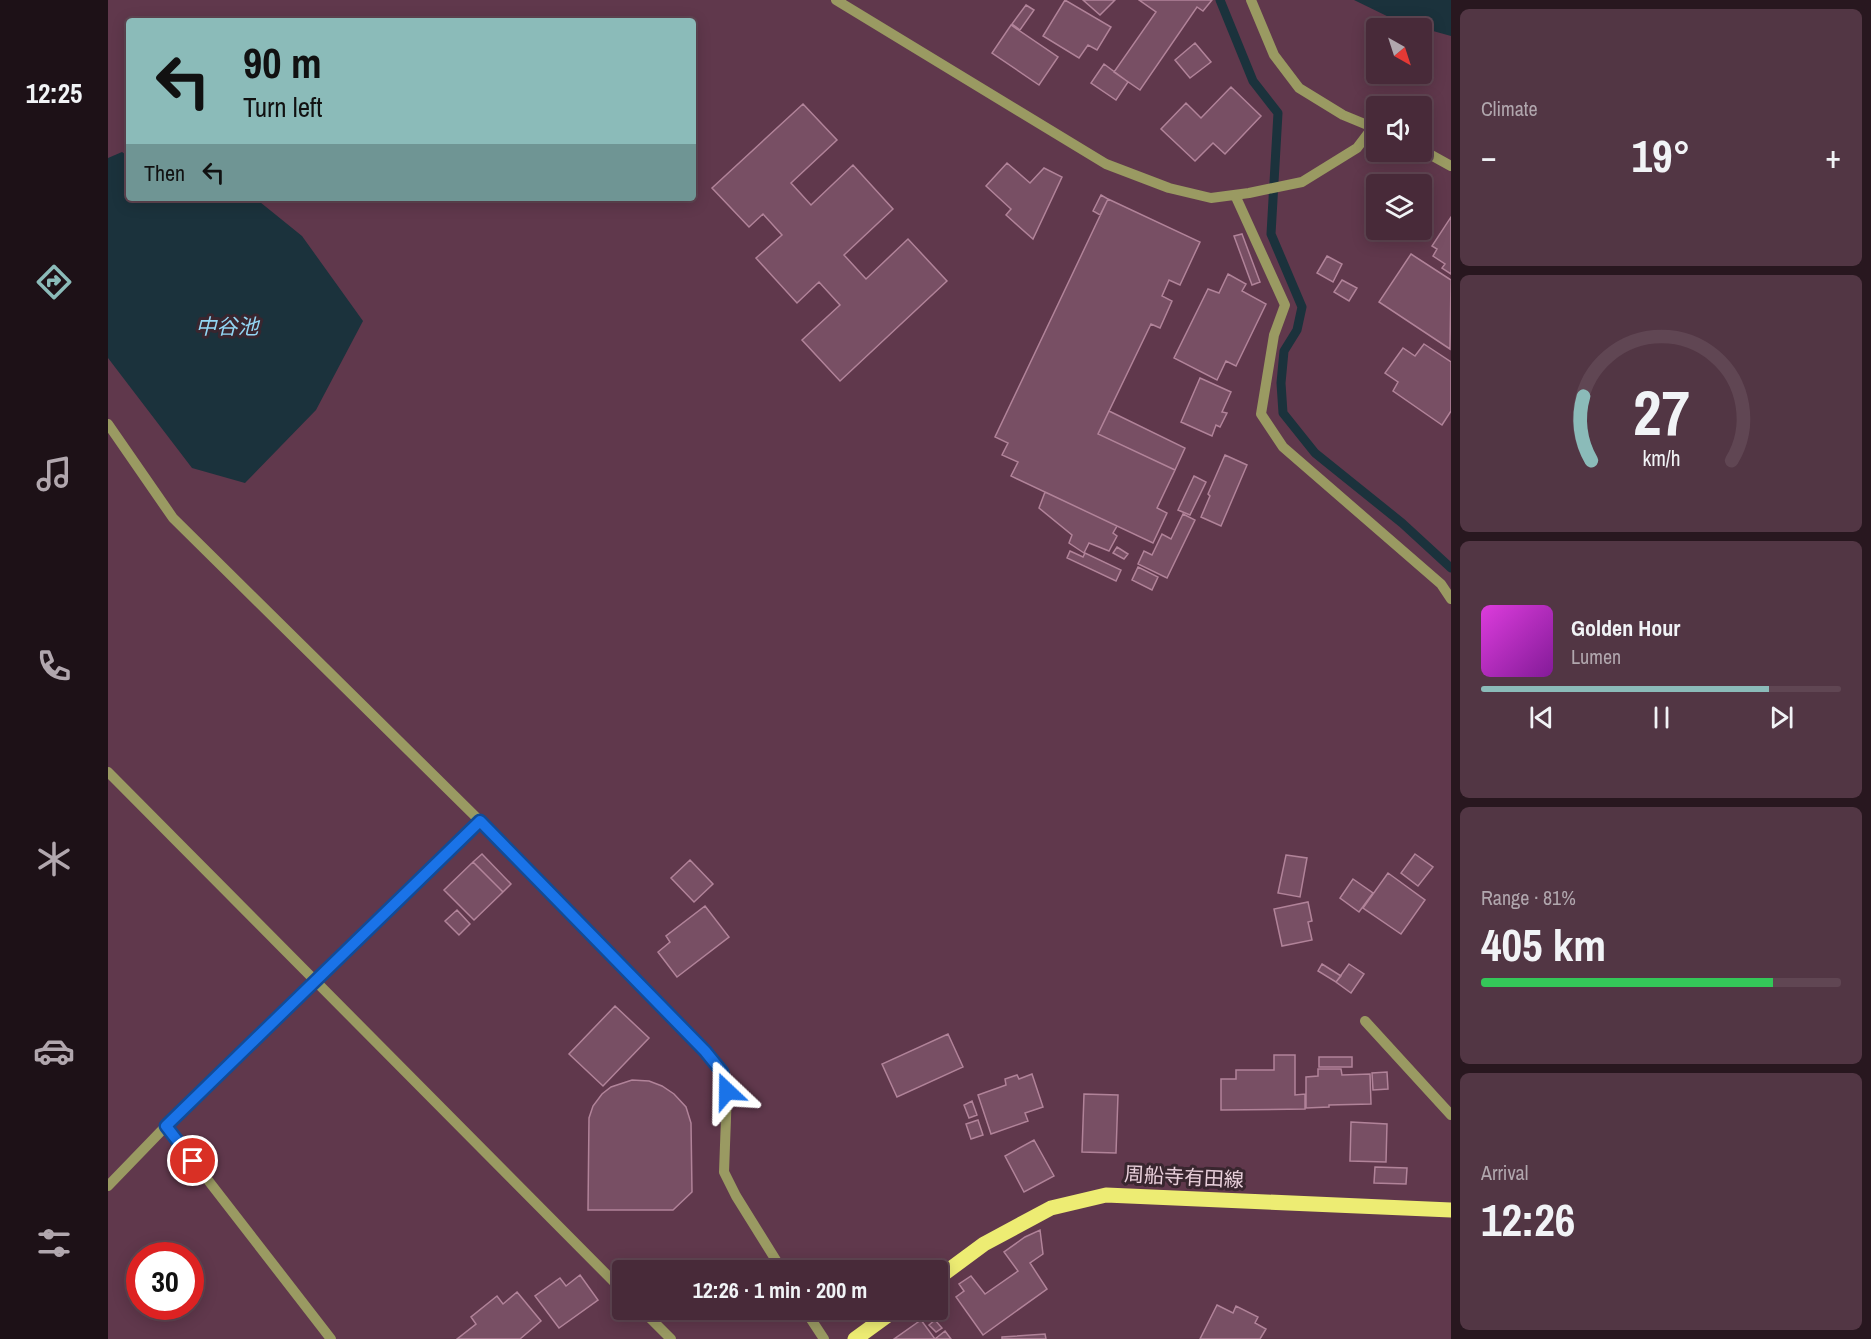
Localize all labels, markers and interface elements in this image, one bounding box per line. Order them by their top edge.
north arrow [1366,18,1432,84]
map controls [1366,18,1432,240]
text: 90 m [243,35,322,91]
icon: left [144,42,222,120]
text: 12:25 [26,75,82,111]
text: Turn left [243,89,322,125]
text: Climate [1481,95,1538,122]
button: sound [1366,96,1432,162]
text: 19° [1631,125,1691,186]
text: − [1481,134,1497,178]
text: + [1825,134,1841,178]
icon: left [197,156,230,189]
text: Then [144,158,185,188]
button: layers [1366,174,1432,240]
icon: directions [33,261,75,303]
water label: 中谷池 [196,312,260,341]
text: 27 [1633,370,1689,454]
text: km/h [1642,444,1680,473]
icon: music [33,453,75,495]
text: Golden Hour [1571,613,1680,643]
text: Lumen [1571,643,1621,670]
icon: phone [33,645,75,687]
icon: previous [1525,701,1558,734]
icon: pause [1645,701,1678,734]
icon: next [1765,701,1798,734]
icon: climate [33,838,75,880]
text: Range · 81% [1481,884,1576,911]
text: 405 km [1481,914,1606,975]
icon: car [33,1030,75,1072]
position arrow [695,1059,759,1123]
pin [167,1135,218,1186]
icon: arrive [176,1144,209,1177]
text: Arrival [1481,1159,1528,1186]
street label: 周船寺有田線 [1123,1160,1245,1193]
text: 12:26 [1481,1189,1575,1250]
icon: filters [33,1222,75,1264]
speed limit sign: 30 [126,1242,204,1320]
text: 12:26 · 1 min · 200 m [693,1275,867,1305]

